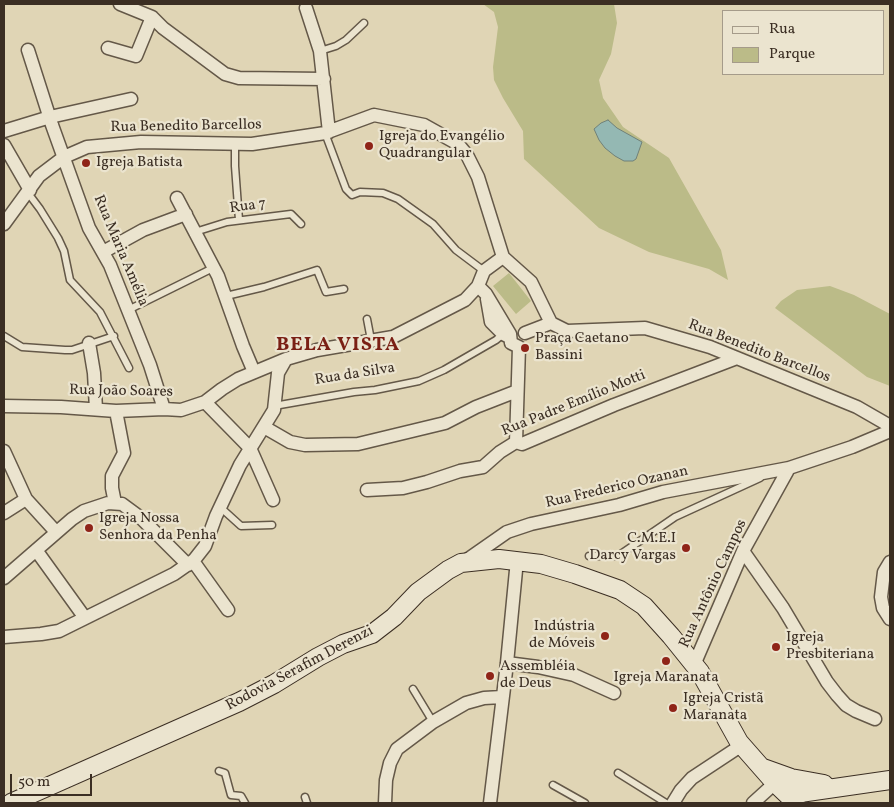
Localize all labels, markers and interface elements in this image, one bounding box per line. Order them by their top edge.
legend [722,10,884,75]
text: Rua [769,19,795,40]
text: Parque [769,44,815,65]
street label: Rua Benedito Barcellos [110,117,262,137]
place label: Igreja do Evangélio Quadrangular [379,128,505,163]
marker: Igreja do Evangélio Quadrangular [363,140,375,152]
place label: Igreja Batista [96,154,183,172]
marker: Igreja Batista [80,157,92,169]
street label: Rua Maria Amélia [88,193,152,309]
street label: Rua 7 [229,196,267,218]
street label: Rua Benedito Barcellos [685,317,833,387]
place label: Praça Caetano Bassini [535,330,629,365]
district label: BELA VISTA [275,334,401,358]
marker: Praça Caetano Bassini [519,342,531,354]
street label: Rua da Silva [314,360,396,390]
street label: Rua Padre Emílio Motti [499,367,649,441]
street label: Rua João Soares [69,382,173,402]
street label: Rua Frederico Ozanan [544,463,690,513]
place label: Igreja Nossa Senhora da Penha [99,510,217,545]
street label: Rua Antônio Campos [676,517,752,651]
marker: Igreja Nossa Senhora da Penha [83,522,95,534]
place label: C.M.E.I Darcy Vargas [589,530,676,565]
marker: C.M.E.I Darcy Vargas [680,542,692,554]
place label: Indústria de Móveis [529,618,595,653]
street label: Rodovia Serafim Derenzi [223,622,377,716]
place label: Igreja Presbiteriana [786,629,874,664]
marker: Indústria de Móveis [599,630,611,642]
marker: Igreja Presbiteriana [770,641,782,653]
marker: Igreja Maranata [660,655,672,667]
place label: Assembléia de Deus [500,658,575,693]
place label: Igreja Maranata [613,669,719,687]
marker: Assembléia de Deus [484,670,496,682]
place label: Igreja Cristã Maranata [683,690,764,725]
marker: Igreja Cristã Maranata [667,702,679,714]
scale bar [12,764,95,796]
text: 50 m [18,772,50,793]

